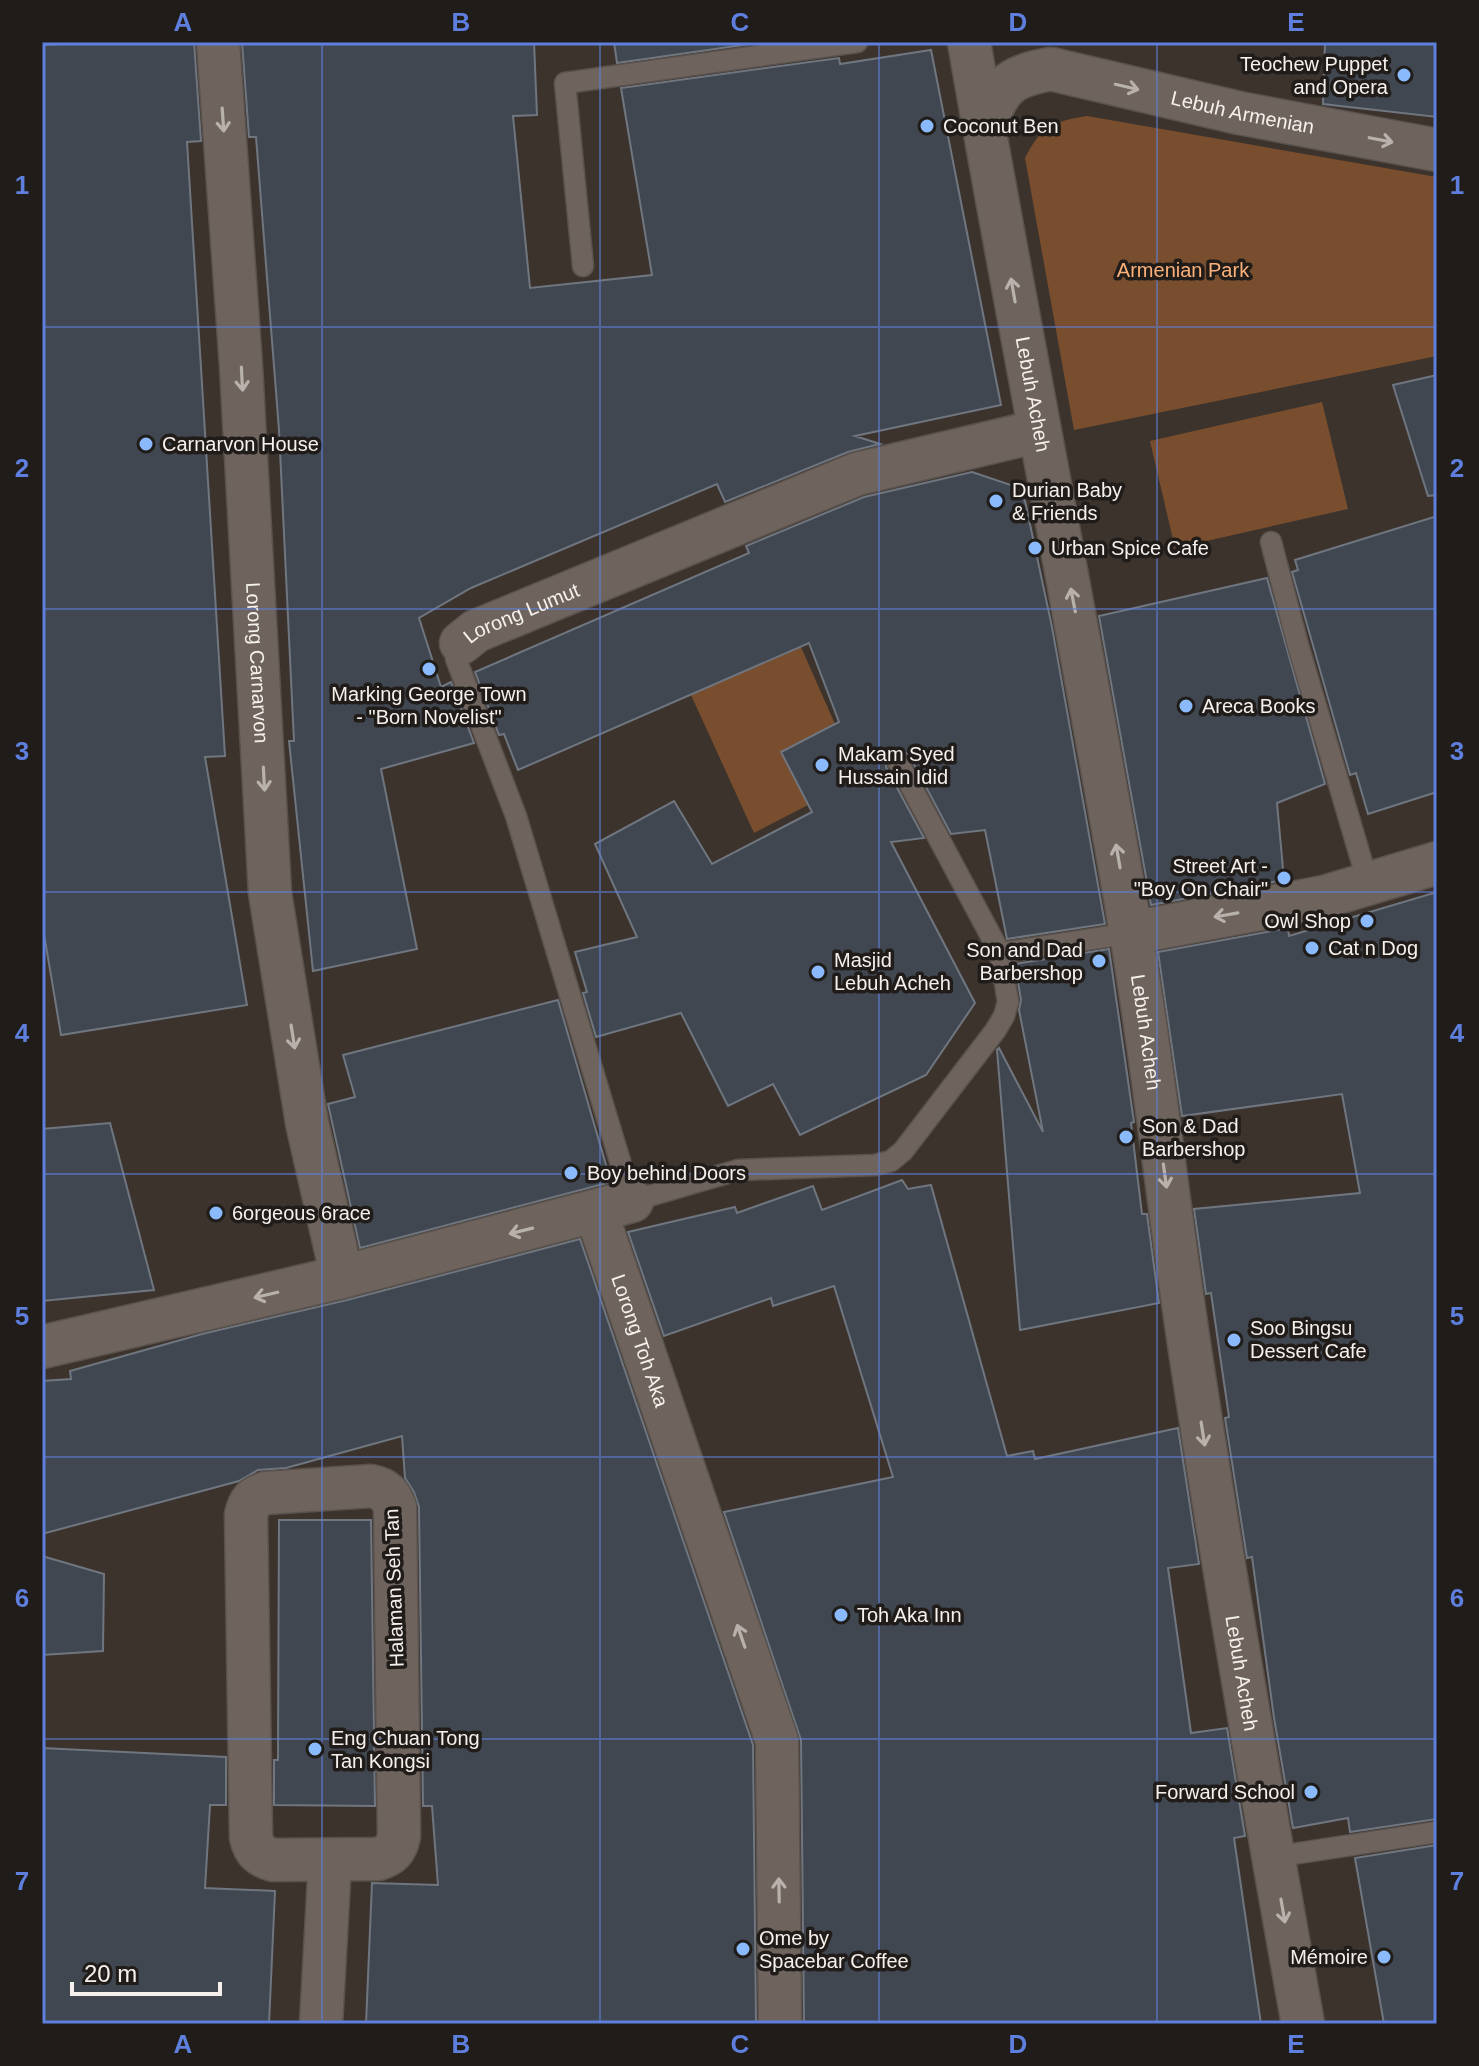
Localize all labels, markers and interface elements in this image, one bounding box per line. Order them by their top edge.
text: A [174,7,193,37]
text: B [452,7,470,37]
text: C [731,7,750,37]
text: D [1009,7,1027,37]
text: E [1287,7,1305,37]
place label: Teochew Puppet and Opera [1240,53,1389,98]
marker: Teochew Puppet and Opera [1395,66,1413,84]
one-way arrow [1113,80,1139,95]
street label: Lebuh Armenian [1169,86,1316,138]
one-way arrow [216,106,231,133]
place label: Coconut Ben [943,115,1059,137]
marker: Coconut Ben [918,117,936,135]
one-way arrow [1368,133,1393,148]
text: 1 [15,170,29,200]
text: 1 [1450,170,1464,200]
park label: Armenian Park [1117,259,1250,281]
one-way arrow [1005,277,1020,303]
street label: Lebuh Acheh [1011,335,1055,454]
one-way arrow [235,365,250,392]
place label: Carnarvon House [162,433,319,455]
marker: Carnarvon House [137,435,155,453]
text: 2 [15,453,29,483]
text: 2 [1450,453,1464,483]
place label: Durian Baby & Friends [1012,479,1122,524]
marker: Durian Baby & Friends [987,492,1005,510]
place label: Urban Spice Cafe [1051,537,1209,559]
marker: Urban Spice Cafe [1026,539,1044,557]
street label: Lorong Lumut [459,579,583,648]
street label: Lorong Carnarvon [242,582,273,744]
one-way arrow [1065,588,1080,613]
marker: Marking George Town - "Born Novelist" [420,660,438,678]
place label: Marking George Town - "Born Novelist" [331,683,527,728]
place label: Areca Books [1202,695,1315,717]
marker: Areca Books [1177,697,1195,715]
text: 3 [15,736,29,766]
text: 3 [1450,736,1464,766]
place label: Makam Syed Hussain Idid [838,743,955,788]
marker: Makam Syed Hussain Idid [813,756,831,774]
one-way arrow [256,765,271,792]
one-way arrow [1109,844,1124,869]
place label: Street Art - "Boy On Chair" [1134,855,1268,900]
marker: Street Art - "Boy On Chair" [1275,869,1293,887]
one-way arrow [1214,909,1239,924]
place label: Owl Shop [1264,910,1351,932]
marker: Owl Shop [1358,912,1376,930]
place label: Cat n Dog [1328,937,1418,959]
place label: Son and Dad Barbershop [966,939,1083,984]
marker: Cat n Dog [1303,939,1321,957]
place label: Masjid Lebuh Acheh [834,949,951,994]
marker: Son and Dad Barbershop [1090,952,1108,970]
marker: Masjid Lebuh Acheh [809,963,827,981]
street label: Lebuh Acheh [1127,973,1165,1091]
text: 4 [15,1018,30,1048]
text: 4 [1450,1018,1465,1048]
one-way arrow [286,1023,301,1049]
place label: Son & Dad Barbershop [1142,1115,1245,1160]
marker: Son & Dad Barbershop [1117,1128,1135,1146]
place label: Boy behind Doors [587,1162,746,1184]
one-way arrow [1158,1163,1173,1189]
marker: Boy behind Doors [562,1164,580,1182]
place label: 6orgeous 6race [232,1202,371,1224]
marker: 6orgeous 6race [207,1204,225,1222]
one-way arrow [508,1225,534,1240]
street label: Lorong Toh Aka [607,1272,673,1411]
one-way arrow [254,1288,279,1303]
text: 5 [15,1301,29,1331]
text: 5 [1450,1301,1464,1331]
place label: Soo Bingsu Dessert Cafe [1250,1317,1367,1362]
marker: Soo Bingsu Dessert Cafe [1225,1331,1243,1349]
one-way arrow [1197,1420,1212,1446]
street label: Halaman Seh Tan [380,1508,408,1668]
text: 6 [15,1583,29,1613]
text: 6 [1450,1583,1464,1613]
place label: Toh Aka Inn [857,1604,962,1626]
marker: Toh Aka Inn [832,1606,850,1624]
street label: Lebuh Acheh [1221,1614,1262,1733]
one-way arrow [733,1624,748,1649]
place label: Eng Chuan Tong Tan Kongsi [331,1727,480,1772]
marker: Eng Chuan Tong Tan Kongsi [306,1740,324,1758]
place label: Forward School [1155,1781,1295,1803]
marker: Forward School [1302,1783,1320,1801]
text: 7 [15,1866,29,1896]
text: 7 [1450,1866,1464,1896]
one-way arrow [771,1877,786,1904]
one-way arrow [1276,1898,1291,1923]
place label: Ome by Spacebar Coffee [759,1927,909,1972]
marker: Ome by Spacebar Coffee [734,1940,752,1958]
scale bar [72,1946,220,1996]
place label: Mémoire [1290,1946,1368,1968]
marker: Mémoire [1375,1948,1393,1966]
text: 20 m [84,1960,137,1987]
text: A [174,2029,193,2059]
text: B [452,2029,470,2059]
text: C [731,2029,750,2059]
text: D [1009,2029,1027,2059]
text: E [1287,2029,1305,2059]

